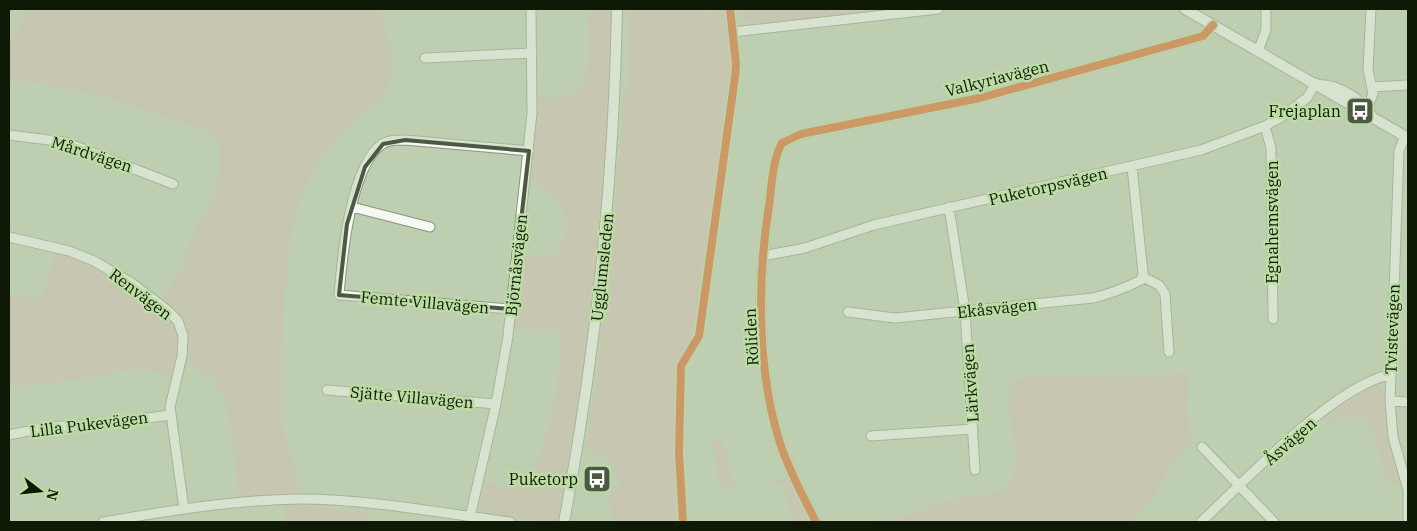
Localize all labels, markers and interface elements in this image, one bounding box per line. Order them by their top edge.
street label: Valkyriavägen [943,55,1051,101]
bus stop icon: Frejaplan [1345,96,1375,126]
place label: Frejaplan [1269,101,1341,121]
street label: Mårdvägen [49,132,135,176]
street label: Egnahemsvägen [1262,160,1282,284]
street label: Puketorpsvägen [987,163,1109,209]
street label: Ugglumsleden [586,212,618,322]
street label: Björnåsvägen [501,213,531,317]
street label: Renvägen [106,264,176,324]
street label: Tvistevägen [1380,283,1404,375]
street label: Femte Villavägen [360,286,490,318]
street label: Ekåsvägen [956,294,1038,322]
street label: Röliden [739,308,763,366]
street label: Lärkvägen [957,343,983,423]
street label: Sjätte Villavägen [349,382,475,412]
street label: Lilla Pukevägen [29,407,149,441]
street label: Åsvägen [1259,412,1320,469]
bus stop icon: Puketorp [582,464,612,494]
north arrow [15,466,65,516]
place label: Puketorp [509,469,578,489]
text: N [42,487,63,502]

